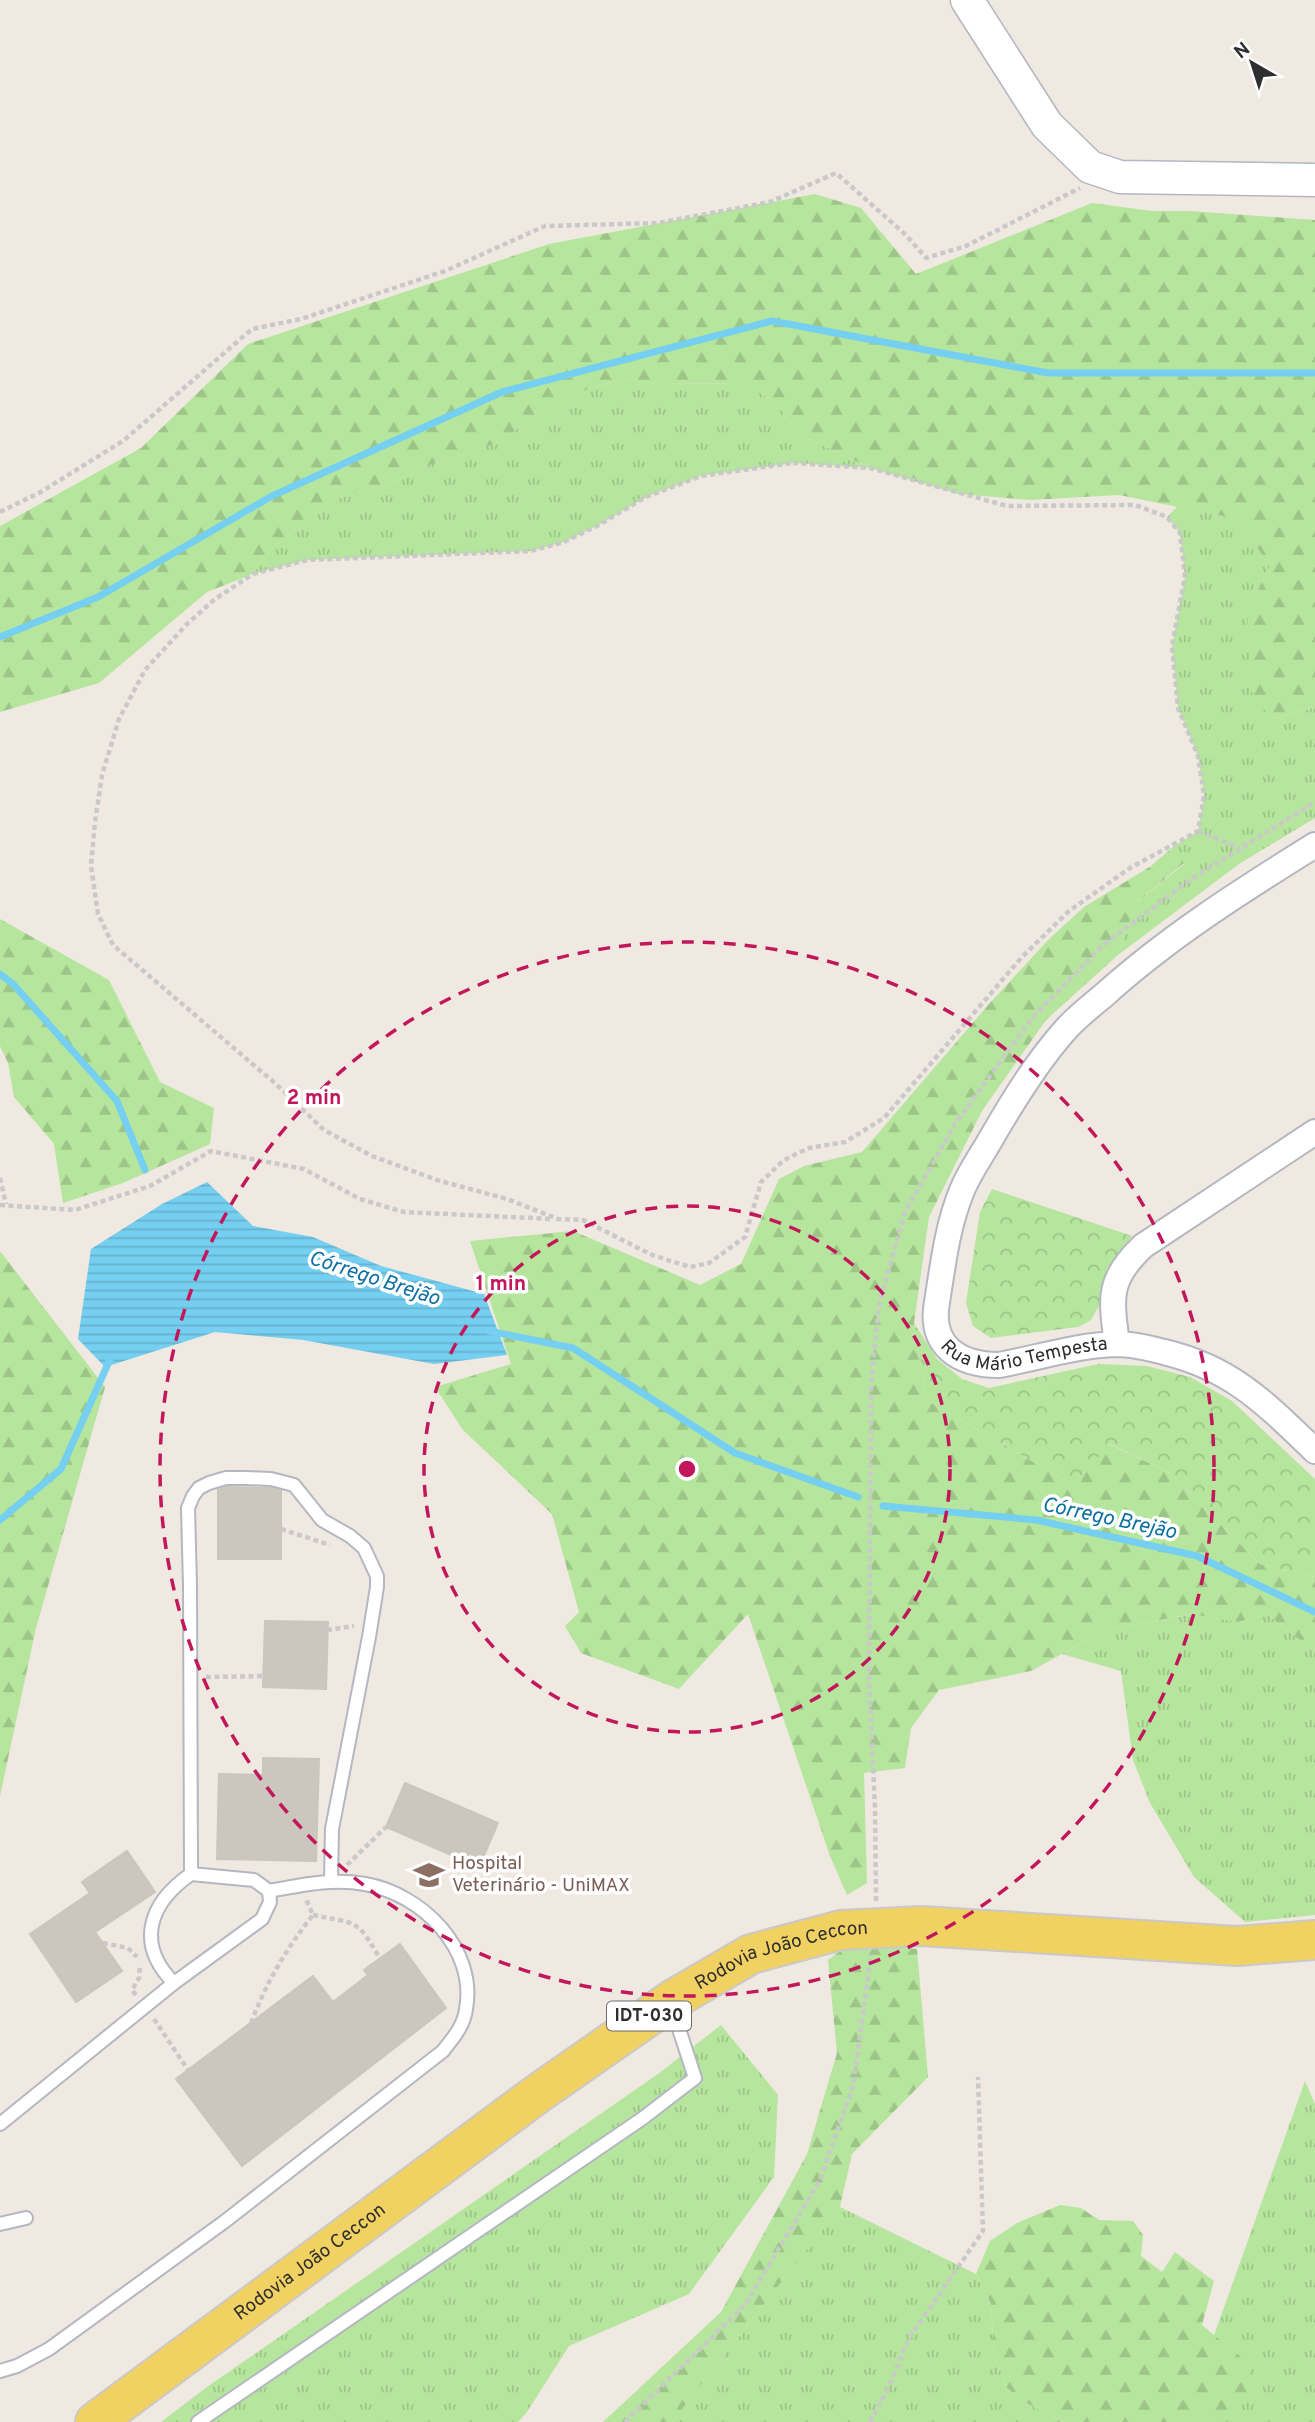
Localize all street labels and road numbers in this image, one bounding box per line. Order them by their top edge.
street label: Rua Mário Tempesta [935,1332,1109,1377]
street label: Rodovia João Ceccon [691,1917,869,1996]
road number: IDT-030 [607,2002,691,2030]
street label: Rodovia João Ceccon [230,2198,391,2326]

